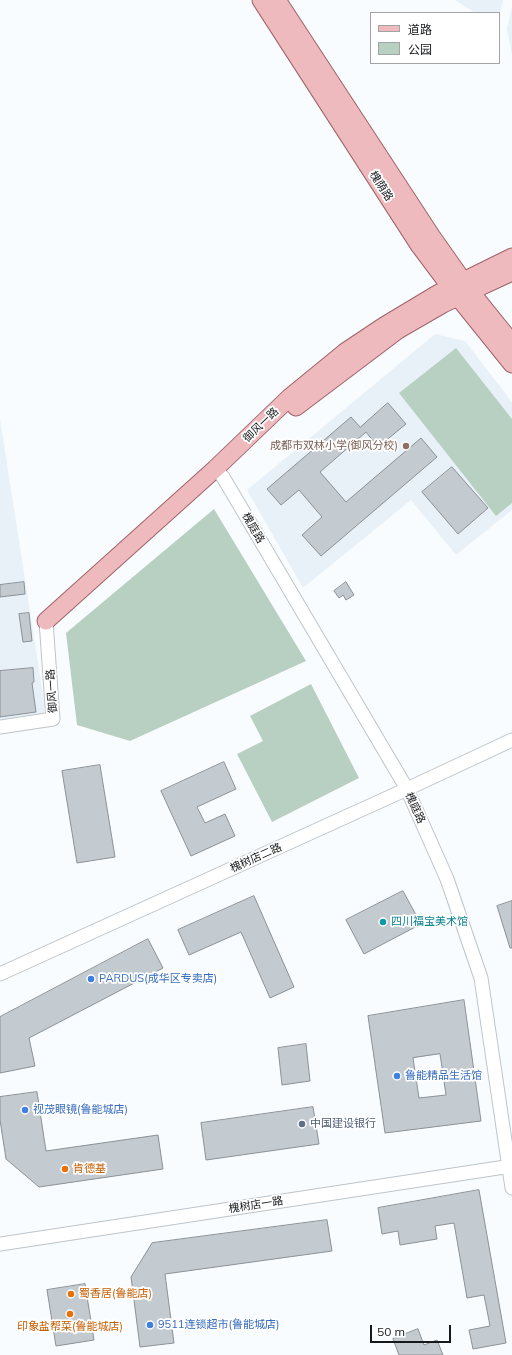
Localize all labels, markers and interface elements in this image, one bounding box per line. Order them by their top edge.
legend [370,12,500,64]
text: 道路 [408,22,432,37]
text: 公园 [408,42,432,57]
street label: 槐荫路 [366,169,396,203]
street label: 御风一路 [241,405,281,445]
place label: 成都市双林小学(御风分校) [270,439,398,453]
marker: 成都市双林小学(御风分校) [401,441,411,451]
street label: 槐庭路 [239,510,267,546]
street label: 御风一路 [44,669,60,713]
street label: 槐庭路 [402,790,428,826]
street label: 槐树店二路 [228,841,284,875]
place label: 四川福宝美术馆 [391,915,468,929]
marker: 四川福宝美术馆 [378,917,388,927]
place label: PARDUS(成华区专卖店) [99,972,217,986]
marker: PARDUS(成华区专卖店) [86,974,96,984]
place label: 鲁能精品生活馆 [405,1069,482,1083]
marker: 鲁能精品生活馆 [392,1071,402,1081]
place label: 视茂眼镜(鲁能城店) [33,1103,128,1117]
marker: 视茂眼镜(鲁能城店) [20,1105,30,1115]
place label: 中国建设银行 [310,1117,376,1131]
marker: 中国建设银行 [297,1119,307,1129]
place label: 肯德基 [73,1162,106,1176]
marker: 肯德基 [60,1164,70,1174]
street label: 槐树店一路 [228,1194,284,1216]
place label: 蜀香居(鲁能店) [79,1287,152,1301]
marker: 蜀香居(鲁能店) [66,1289,76,1299]
marker: 印象盐帮菜(鲁能城店) [65,1309,75,1319]
scale bar [372,1317,453,1343]
place label: 9511连锁超市(鲁能城店) [158,1318,279,1332]
place label: 印象盐帮菜(鲁能城店) [17,1320,123,1334]
marker: 9511连锁超市(鲁能城店) [145,1320,155,1330]
text: 50 m [377,1324,405,1339]

